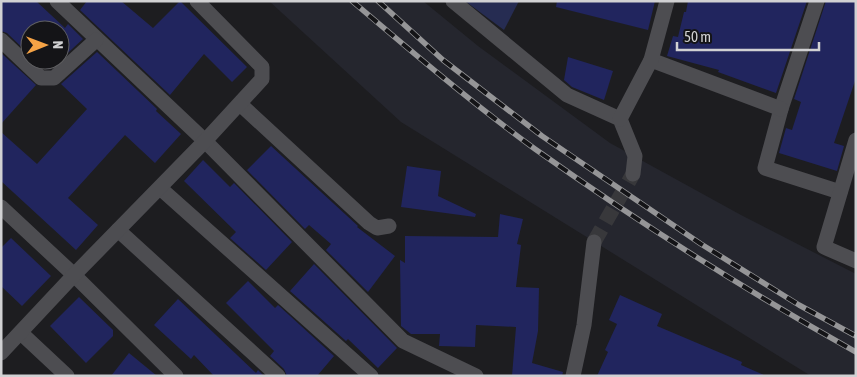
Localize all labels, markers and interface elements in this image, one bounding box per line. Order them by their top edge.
north arrow [20,20,70,70]
scale bar [677,20,820,52]
text: 50 m [684,28,711,45]
text: N [50,41,66,49]

